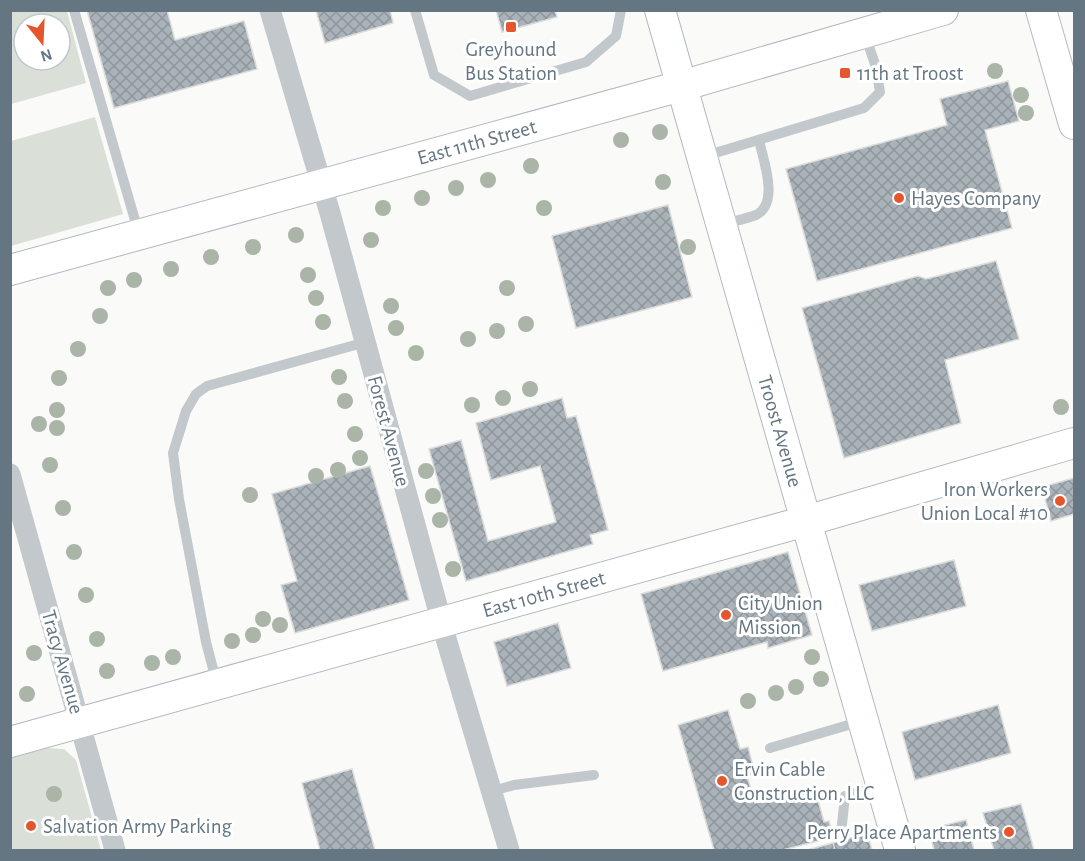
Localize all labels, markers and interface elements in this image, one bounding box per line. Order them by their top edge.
north arrow [12,12,72,72]
marker: Greyhound Bus Station [504,20,518,34]
place label: Greyhound Bus Station [465,39,557,84]
text: N [39,46,54,65]
place label: 11th at Troost [857,63,963,84]
marker: 11th at Troost [838,66,852,80]
street label: East 11th Street [415,116,539,169]
place label: Hayes Company [911,188,1041,209]
marker: Hayes Company [892,191,906,205]
street label: Forest Avenue [364,373,413,489]
street label: Troost Avenue [754,373,806,490]
place label: Iron Workers Union Local #10 [921,479,1048,524]
marker: Iron Workers Union Local #10 [1053,494,1067,508]
street label: East 10th Street [480,567,608,621]
place label: City Union Mission [738,593,823,638]
street label: Tracy Avenue [38,608,87,716]
marker: City Union Mission [719,608,733,622]
place label: Ervin Cable Construction, LLC [734,759,874,804]
marker: Ervin Cable Construction, LLC [715,774,729,788]
place label: Salvation Army Parking [43,816,232,837]
marker: Salvation Army Parking [24,819,38,833]
place label: Perry Place Apartments [807,822,997,843]
marker: Perry Place Apartments [1002,825,1016,839]

